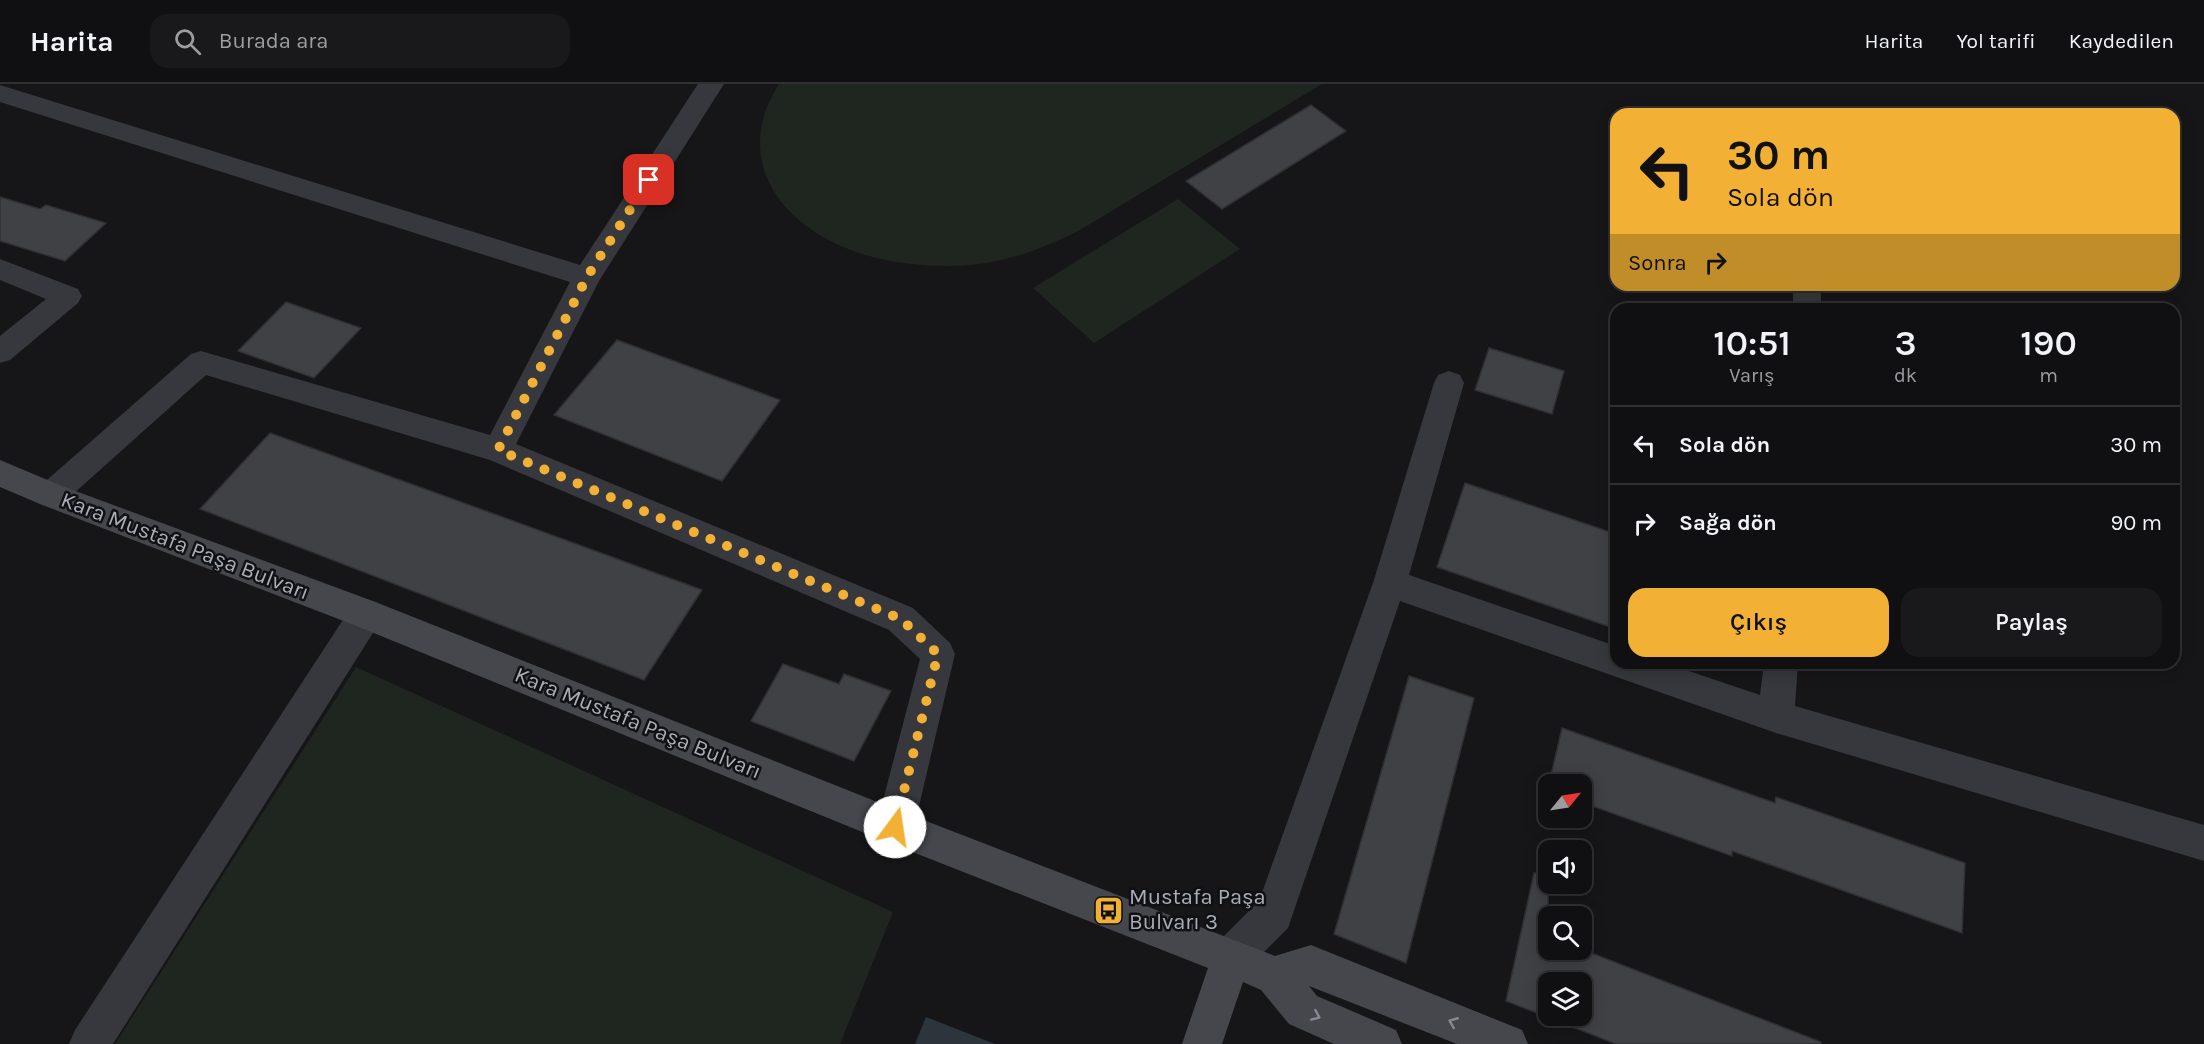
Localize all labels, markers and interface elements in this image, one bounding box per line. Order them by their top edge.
search box [150,14,570,68]
text: Harita [30,25,114,58]
icon: search [171,25,204,58]
text: Burada ara [219,28,328,54]
text: Harita [1864,29,1923,53]
text: Yol tarifi [1956,29,2036,53]
text: Kaydedilen [2069,29,2174,53]
text: 30 m [1727,130,1830,180]
icon: left [1628,132,1706,210]
pin [623,154,674,205]
icon: arrive [632,163,665,196]
text: Sola dön [1727,181,1834,213]
icon: right [1699,246,1732,279]
text: Sonra [1628,250,1687,276]
text: 10:51 [1713,322,1791,364]
text: 3 [1894,322,1917,364]
text: 190 [2020,322,2077,364]
text: Varış [1729,364,1775,387]
text: dk [1894,364,1917,387]
text: m [2039,364,2058,387]
icon: left [1628,429,1661,462]
text: Sola dön [1679,432,1770,458]
text: 30 m [2110,432,2162,458]
street label: Kara Mustafa Paşa Bulvarı [57,487,313,605]
icon: right [1628,507,1661,540]
text: Sağa dön [1679,510,1777,536]
text: 90 m [2110,510,2162,536]
button: Çıkış [1628,588,1889,657]
button: Paylaş [1901,588,2162,657]
street label: Kara Mustafa Paşa Bulvarı [511,662,765,784]
north arrow [1538,774,1592,828]
map controls [1538,774,1592,1026]
position arrow [863,795,927,859]
button: sound [1538,840,1592,894]
place label: Mustafa Paşa Bulvarı 3 [1129,884,1266,935]
bus stop icon: Mustafa Paşa Bulvarı 3 [1092,894,1124,926]
button: search [1538,906,1592,960]
button: layers [1538,972,1592,1026]
one-way arrow [1309,1009,1320,1021]
one-way arrow [1449,1017,1460,1029]

